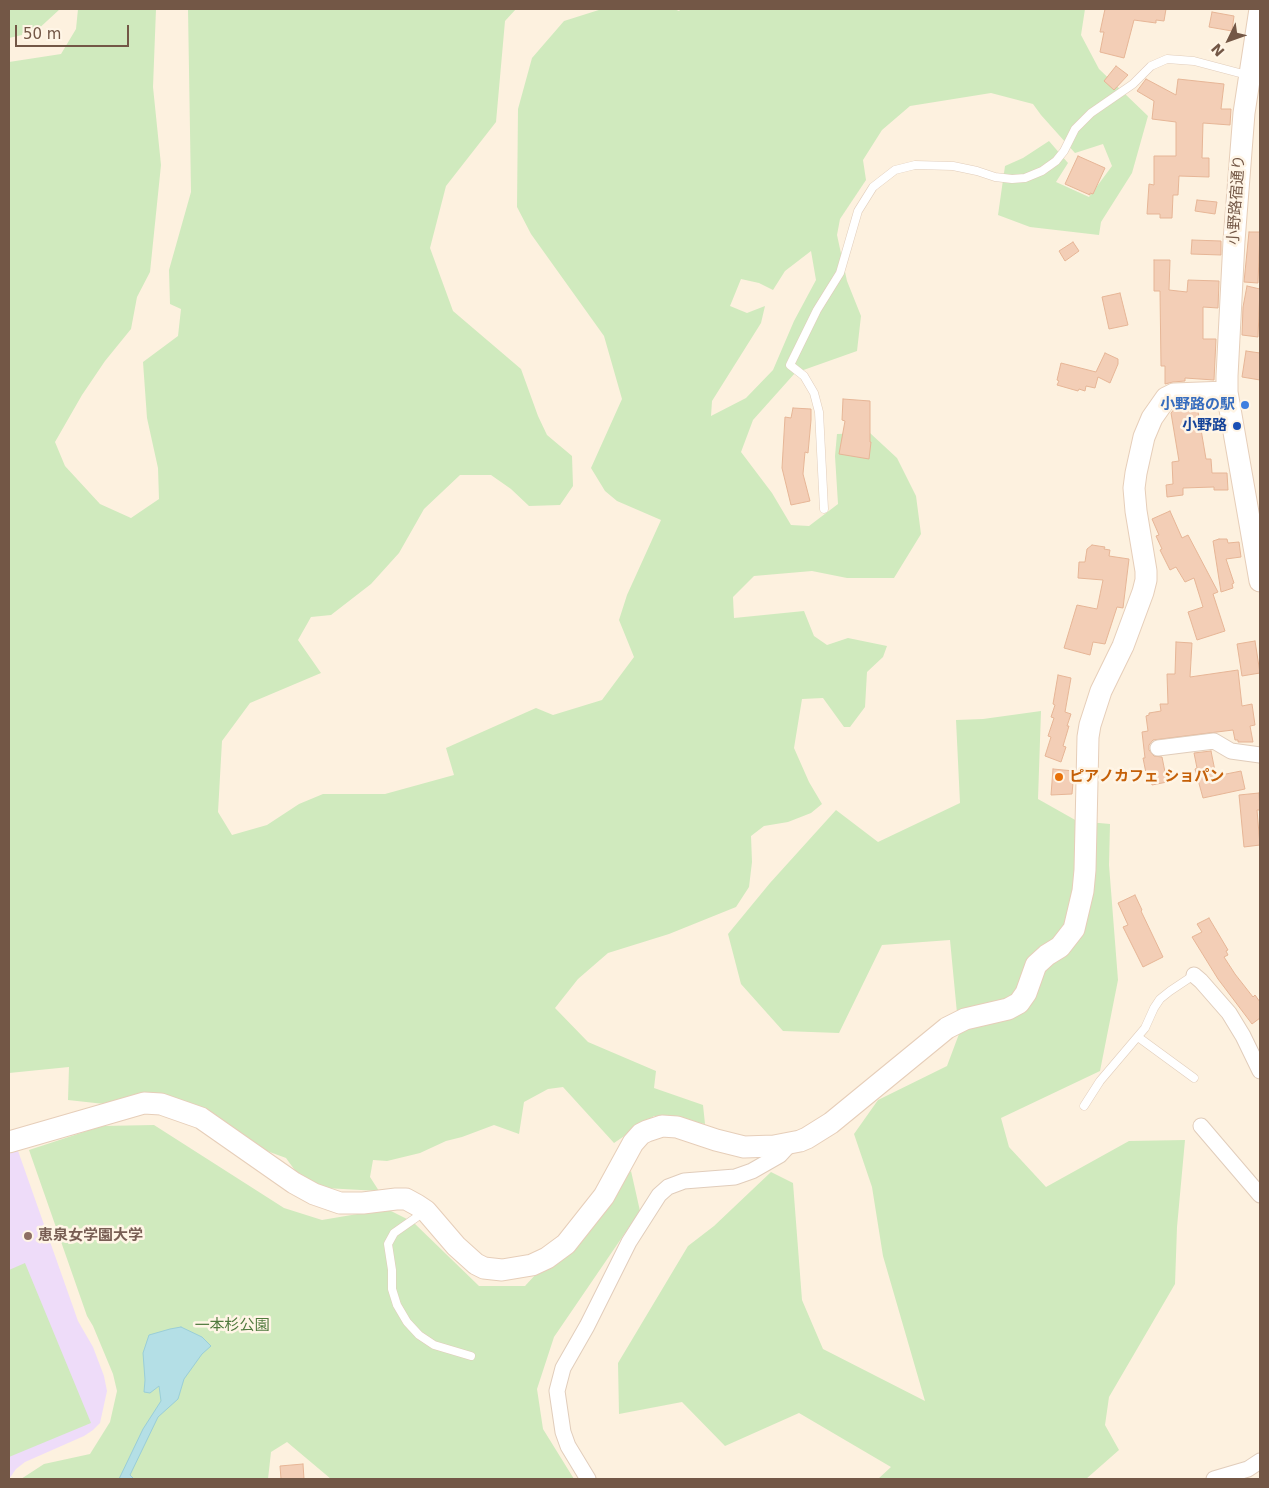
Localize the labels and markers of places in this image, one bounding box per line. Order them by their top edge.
place label: 小野路の駅 [1160,396,1235,414]
marker: 小野路の駅 [1239,399,1251,411]
place label: 小野路 [1182,417,1227,435]
marker: 小野路 [1231,420,1243,432]
place label: ピアノカフェ ショパン [1069,768,1224,786]
marker: ピアノカフェ ショパン [1053,771,1065,783]
place label: 恵泉女学園大学 [38,1227,143,1245]
marker: 恵泉女学園大学 [22,1230,34,1242]

